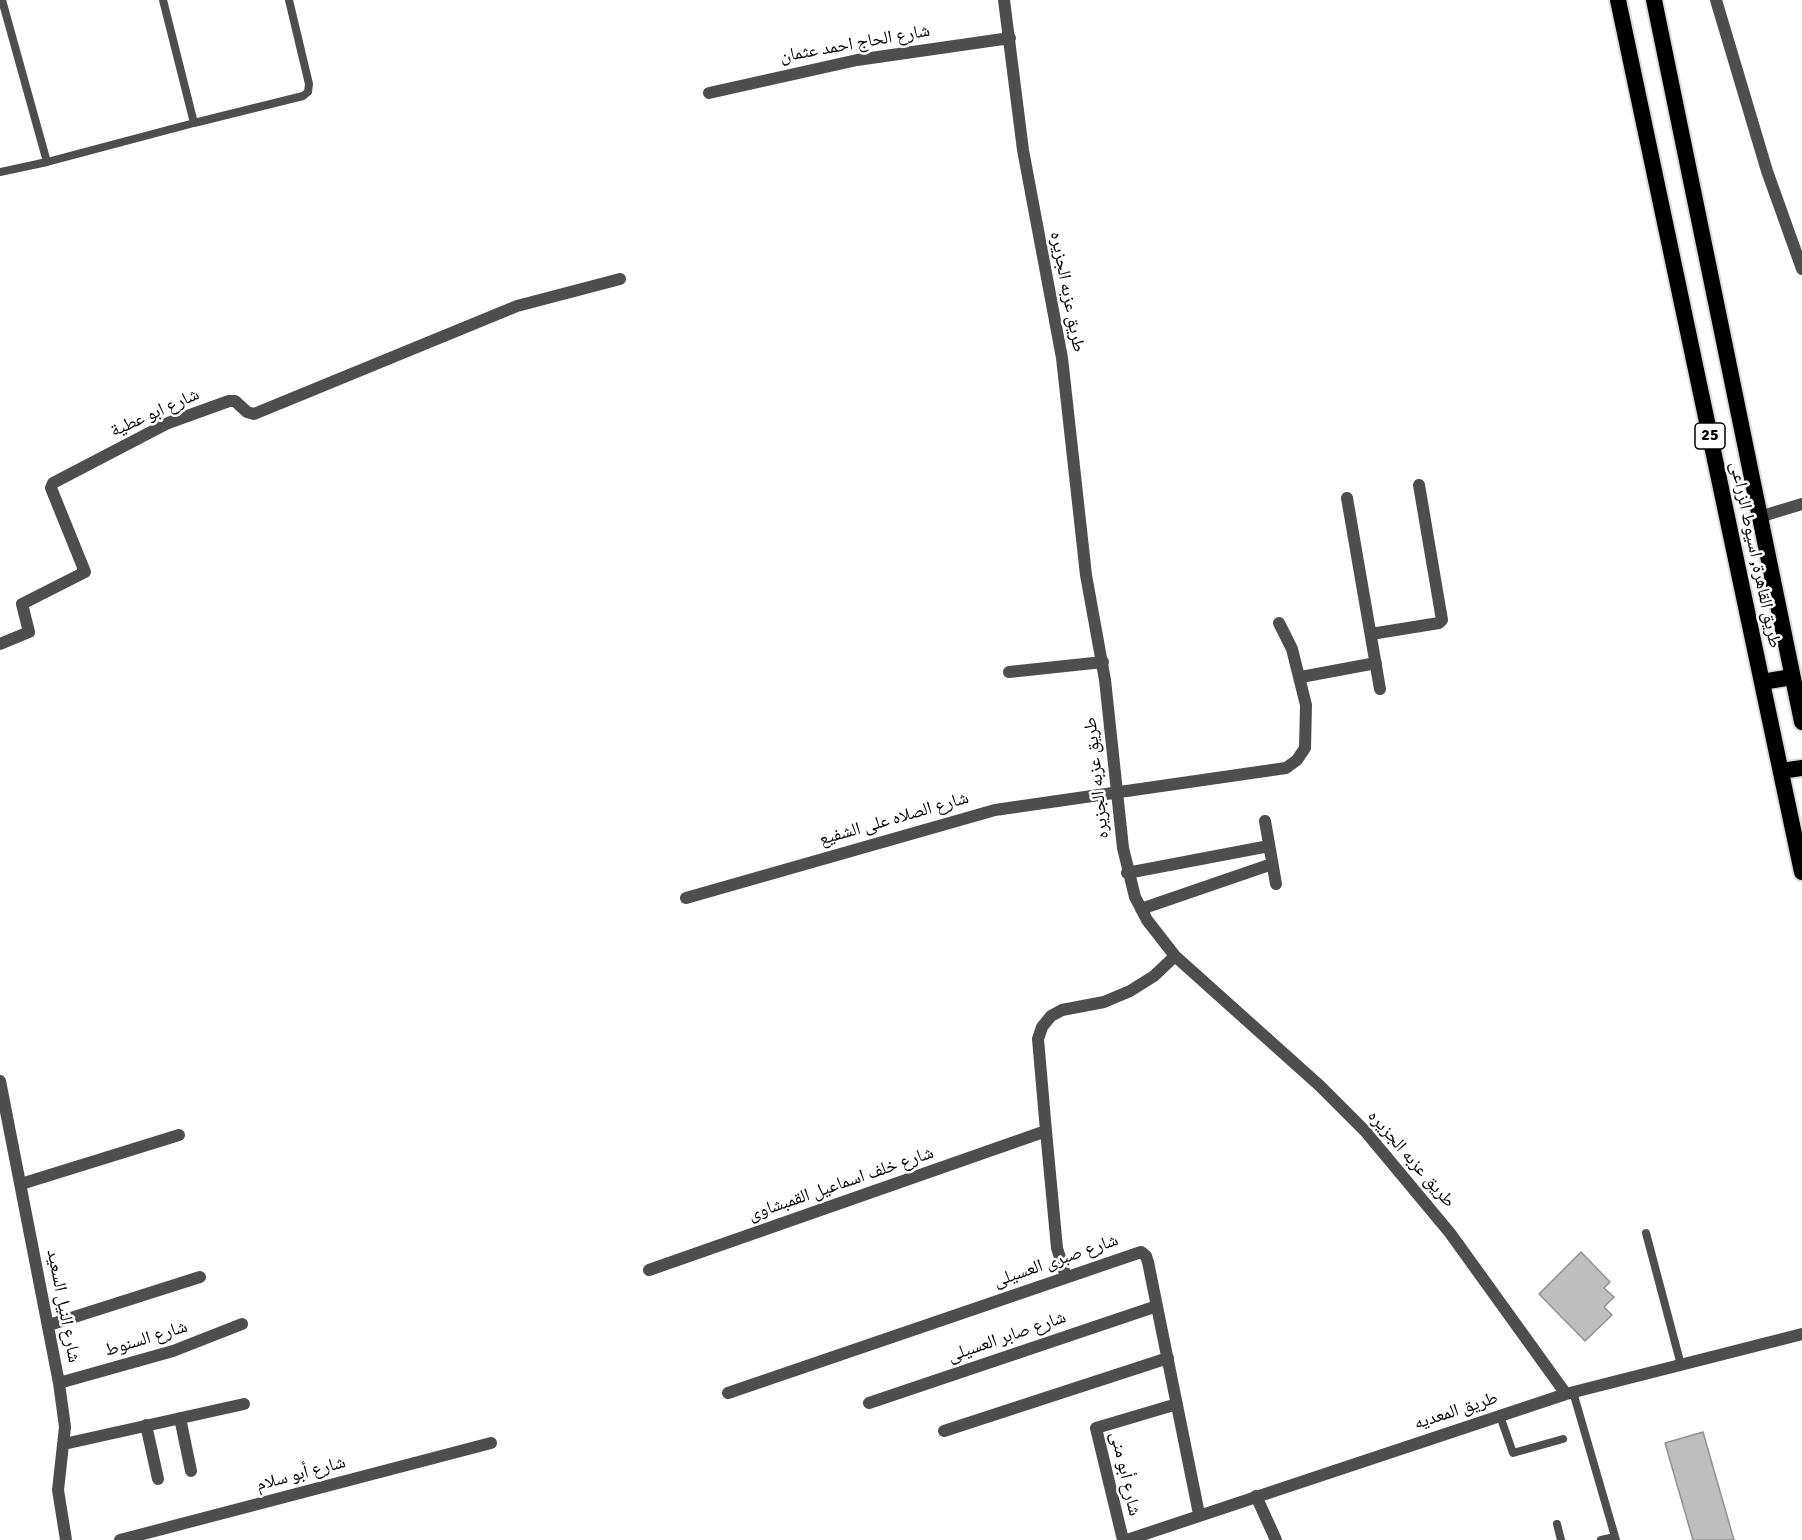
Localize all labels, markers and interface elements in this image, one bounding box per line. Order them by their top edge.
street label: شارع الحاج احمد عثمان [778,20,932,68]
street label: طريق عزبه الجزيره [1045,230,1089,354]
street label: شارع ابو عطية [107,384,203,442]
road number: 25 [1695,423,1725,449]
street label: طريق القاهرة, اسيوط الزراعى [1725,460,1785,650]
street label: طريق عزبه الجزيره [1080,716,1114,840]
street label: شارع الصلاه على الشفيع [817,787,971,851]
street label: طريق عزبه الجزيره [1363,1106,1459,1212]
street label: شارع خلف اسماعيل القمبشاوى [745,1142,937,1226]
street label: شارع صبرى العسيلى [991,1230,1121,1292]
street label: شارع النيل السعيد [41,1247,85,1365]
street label: شارع صابر العسيلى [945,1307,1069,1367]
street label: شارع السنوط [102,1316,190,1362]
street label: طريق المعديه [1411,1387,1501,1435]
street label: شارع أبو منى [1105,1430,1145,1518]
street label: شارع أبو سلام [254,1452,348,1496]

